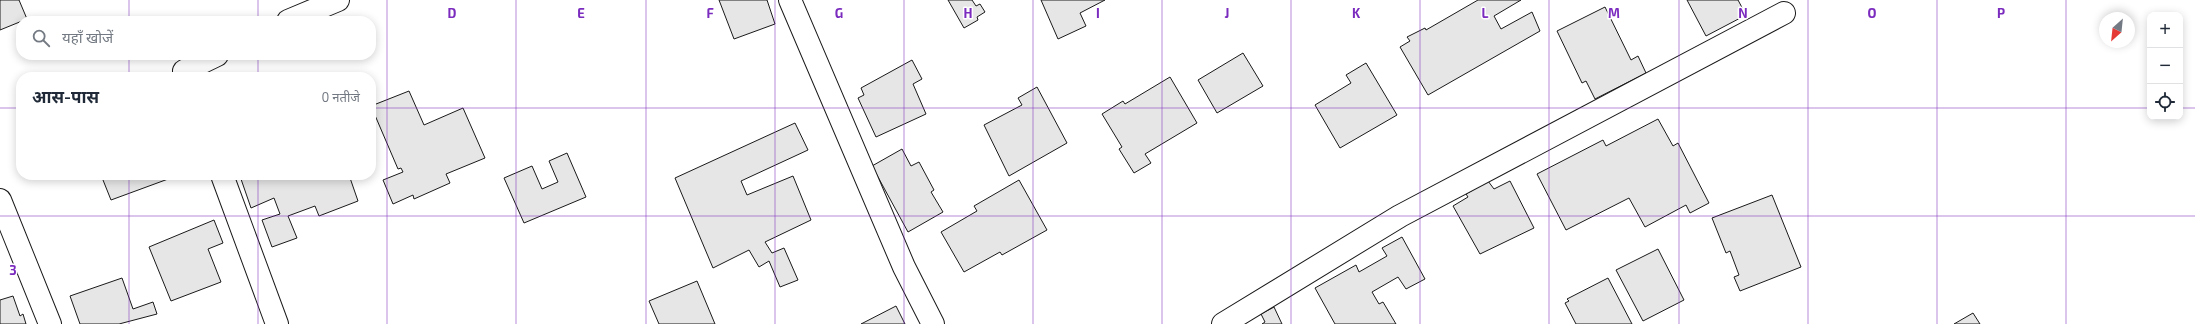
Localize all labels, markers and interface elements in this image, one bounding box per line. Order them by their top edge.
text: D [448,5,457,21]
text: E [577,5,585,21]
text: F [706,5,714,21]
text: G [835,5,843,21]
text: H [964,5,973,21]
text: I [1096,5,1100,21]
text: J [1225,5,1229,21]
text: K [1352,5,1361,21]
text: L [1482,5,1489,21]
text: M [1608,5,1620,21]
text: N [1738,5,1748,21]
text: O [1868,5,1877,21]
text: P [1997,5,2005,21]
north arrow [2099,12,2135,48]
map controls [2147,12,2183,120]
button: + [2147,12,2183,48]
search box [16,16,376,60]
icon: search [30,27,52,49]
text: यहाँ खोजें [62,28,113,46]
button: − [2147,48,2183,84]
button: locate [2147,84,2183,120]
text: आस-पास [32,86,99,106]
text: 0 नतीजे [322,89,360,105]
text: 3 [9,262,17,278]

